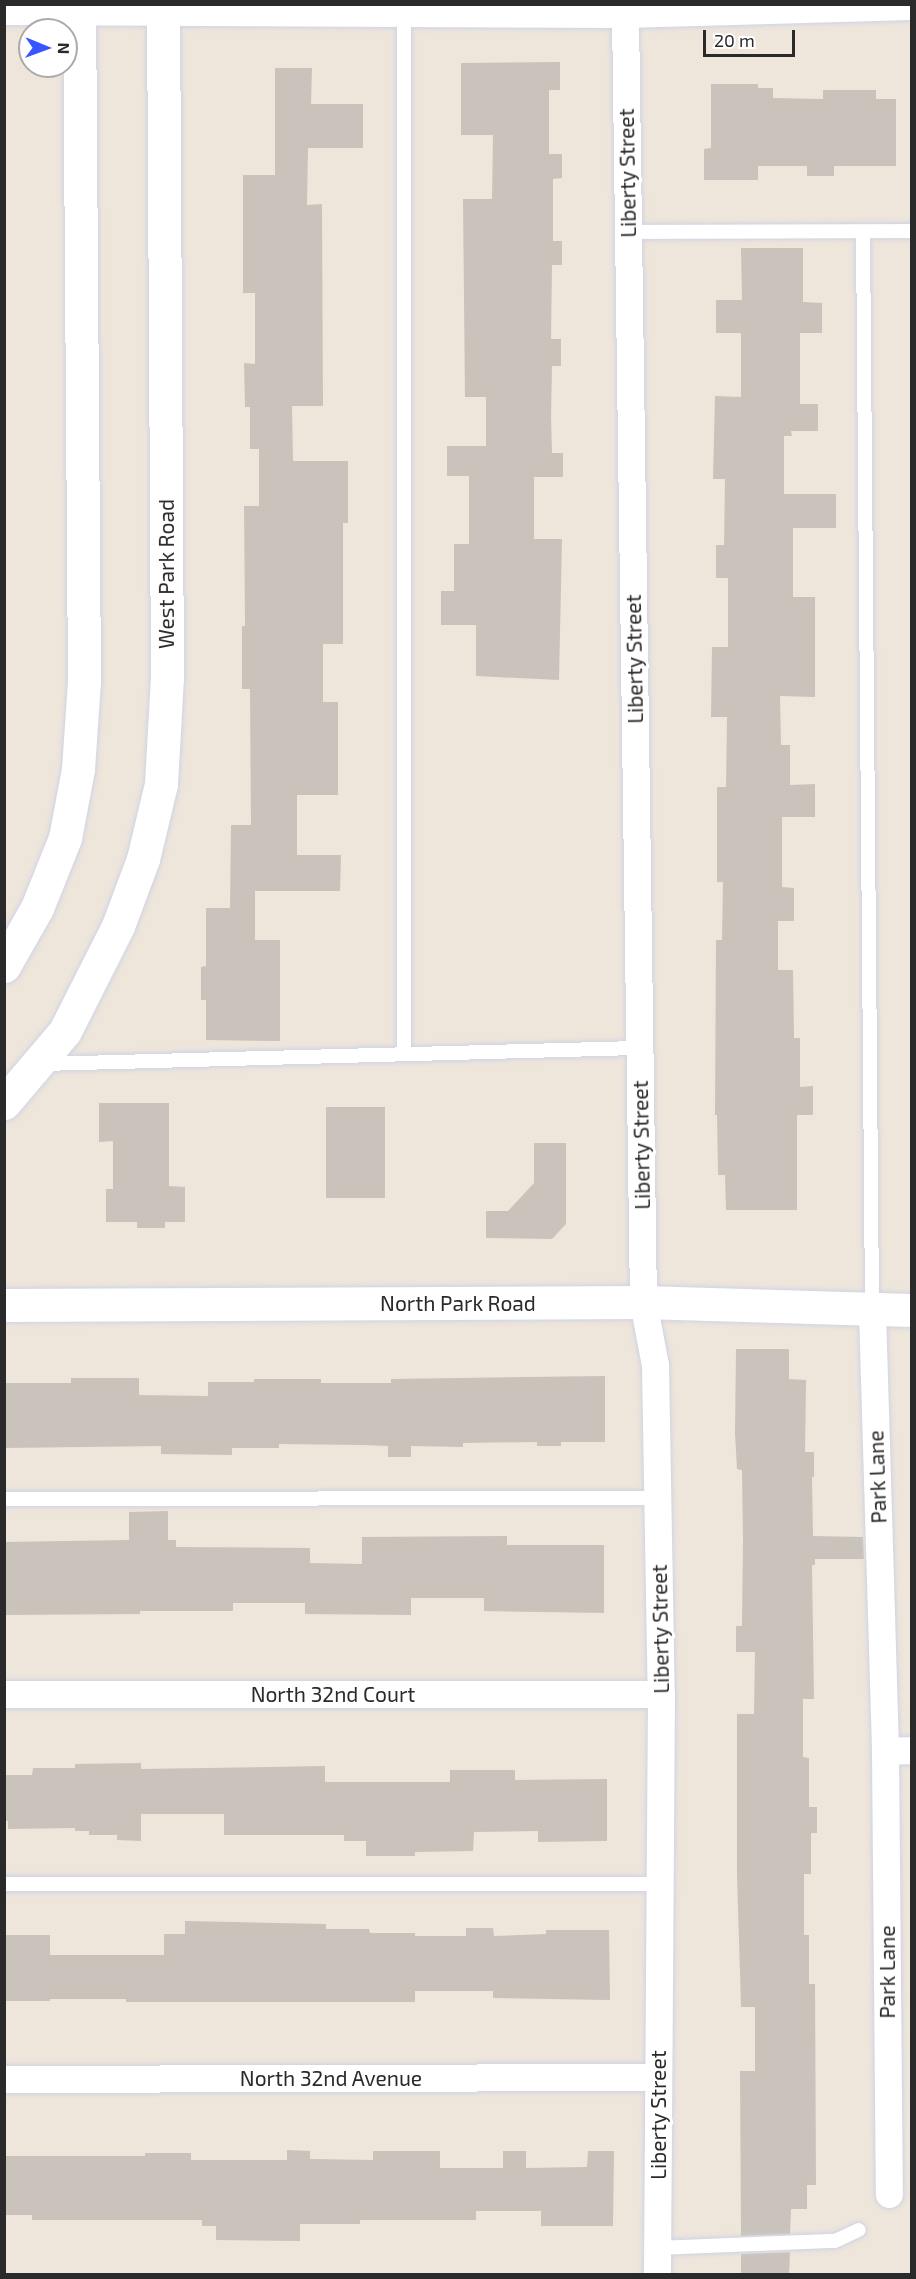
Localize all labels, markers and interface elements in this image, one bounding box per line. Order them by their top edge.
north arrow [18,18,78,78]
scale bar [706,18,798,56]
text: 20 m [714,29,755,51]
text: N [55,42,74,54]
street label: Liberty Street [613,108,641,238]
street label: West Park Road [153,499,179,649]
street label: Liberty Street [620,594,648,724]
street label: Liberty Street [627,1080,655,1210]
street label: North Park Road [380,1290,536,1316]
street label: Park Lane [863,1430,891,1524]
street label: Liberty Street [646,1564,674,1694]
street label: North 32nd Court [251,1681,415,1707]
street label: Park Lane [874,1925,900,2019]
street label: Liberty Street [645,2050,671,2180]
street label: North 32nd Avenue [240,2065,422,2091]

